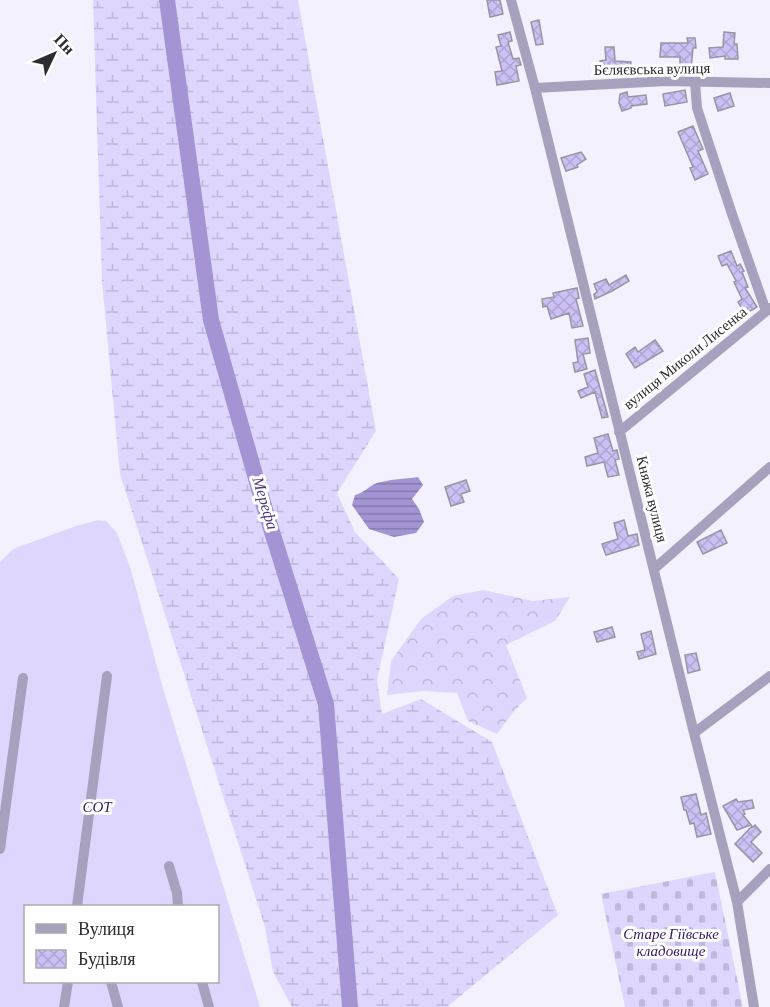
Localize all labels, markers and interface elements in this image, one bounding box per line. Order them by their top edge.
north arrow [24,24,84,84]
text: Пн [51,30,78,58]
street label: Бєляєвська вулиця [593,60,711,78]
street label: вулиця Миколи Лисенка [620,303,750,413]
street label: Княжа вулиця [634,454,671,544]
water label: Мерефа [248,474,282,532]
park label: СОТ [82,799,113,815]
legend [24,905,219,983]
text: Вулиця [78,919,135,939]
park label: Старе Гіївське кладовище [623,926,719,959]
text: Будівля [78,949,135,969]

